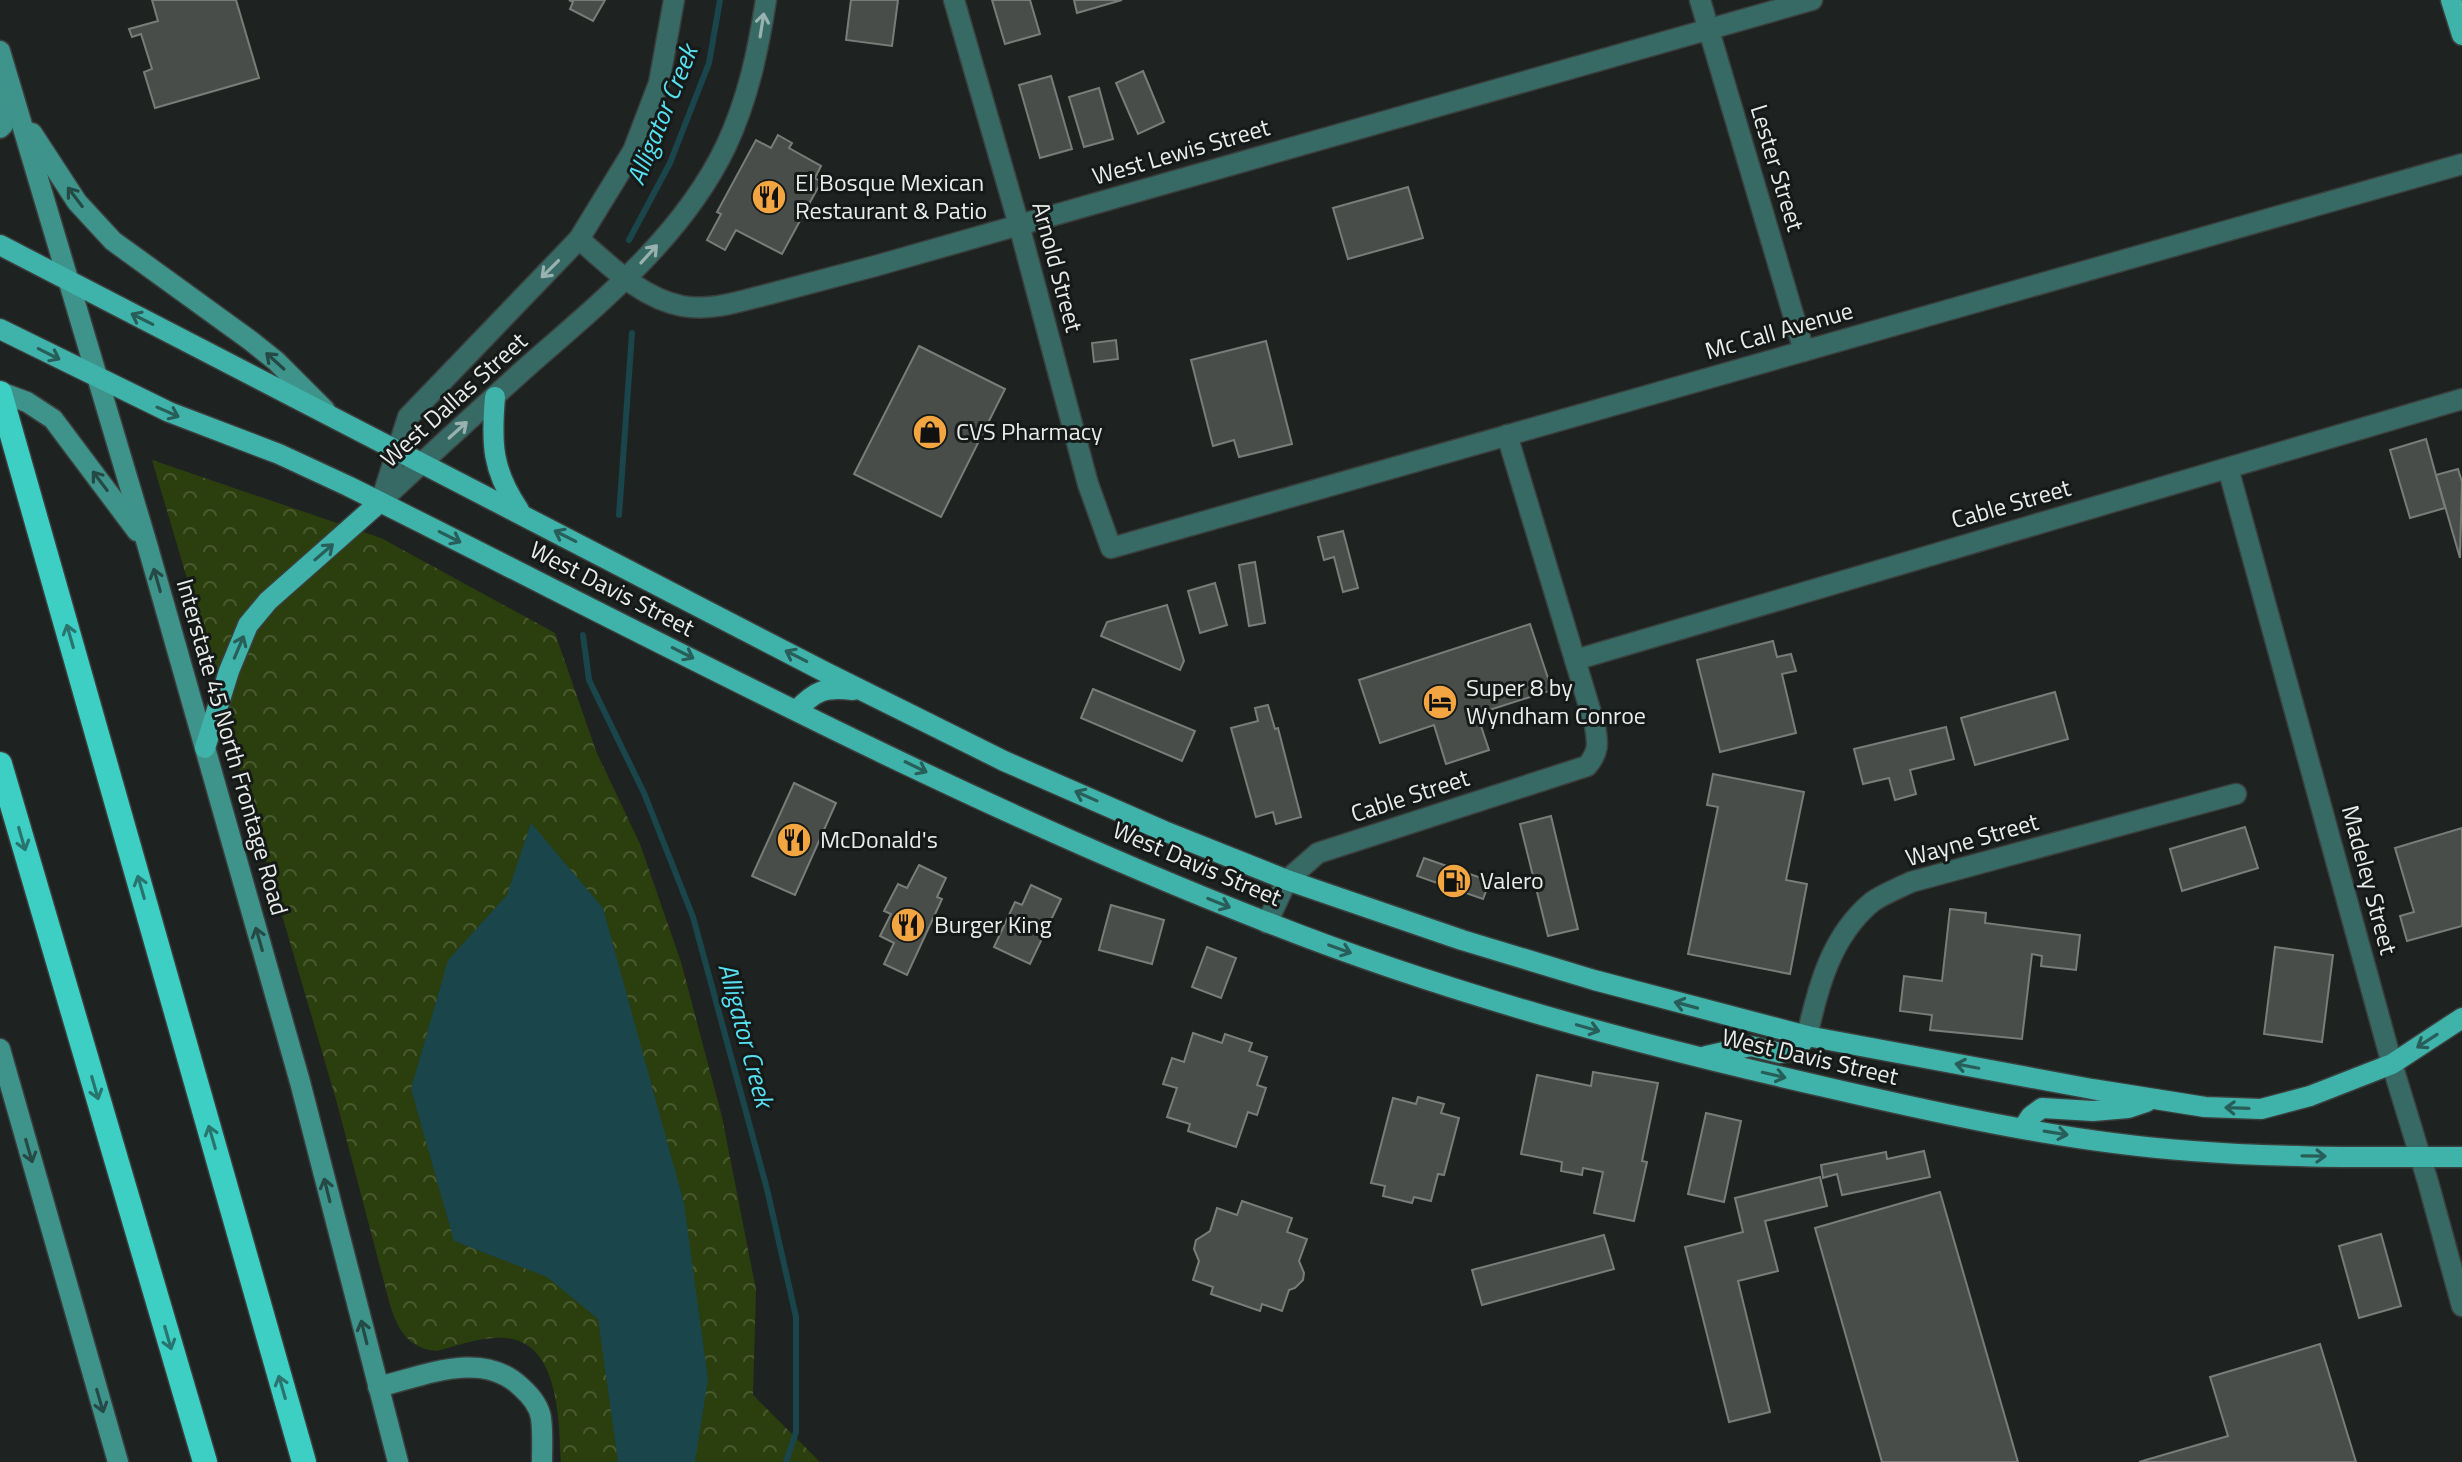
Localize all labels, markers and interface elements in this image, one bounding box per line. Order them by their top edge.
one-way arrow [756,13,771,38]
water label: Alligator Creek [616,36,709,191]
street label: Lester Street [1742,100,1814,236]
street label: West Lewis Street [1088,108,1274,194]
place label: El Bosque Mexican Restaurant & Patio [795,164,987,228]
restaurant icon: El Bosque Mexican Restaurant & Patio [750,178,788,216]
one-way arrow [67,187,84,208]
street label: Arnold Street [1023,198,1093,336]
one-way arrow [639,244,658,265]
one-way arrow [540,259,559,279]
street label: Mc Call Avenue [1701,292,1857,368]
one-way arrow [131,310,155,326]
street label: West Dallas Street [372,323,535,475]
one-way arrow [36,347,60,363]
one-way arrow [266,353,286,371]
one-way arrow [156,405,180,420]
shop icon: CVS Pharmacy [911,413,949,451]
place label: CVS Pharmacy [956,413,1103,449]
one-way arrow [448,421,468,440]
street label: Cable Street [1947,469,2075,537]
one-way arrow [92,471,109,493]
one-way arrow [554,528,577,544]
one-way arrow [438,530,462,545]
street label: West Davis Street [524,531,701,645]
one-way arrow [314,543,334,561]
one-way arrow [149,567,164,593]
street label: Interstate 45 North Frontage Road [168,574,298,919]
one-way arrow [62,624,77,650]
one-way arrow [232,636,247,660]
one-way arrow [670,646,694,661]
one-way arrow [784,648,808,664]
place label: Super 8 by Wyndham Conroe [1466,669,1646,733]
hotel icon: Super 8 by Wyndham Conroe [1421,683,1459,721]
street label: Cable Street [1346,759,1474,831]
one-way arrow [904,760,928,776]
one-way arrow [1074,788,1099,803]
street label: Madeley Street [2333,801,2407,959]
street label: Wayne Street [1901,803,2043,875]
street label: West Davis Street [1107,811,1288,915]
restaurant icon: McDonald's [775,821,813,859]
place label: McDonald's [820,821,938,857]
one-way arrow [15,825,30,851]
fuel station icon: Valero [1435,862,1473,900]
place label: Valero [1480,862,1544,898]
one-way arrow [133,874,148,900]
one-way arrow [1206,897,1231,911]
restaurant icon: Burger King [889,906,927,944]
place label: Burger King [934,906,1052,942]
one-way arrow [251,926,266,952]
one-way arrow [1328,943,1352,957]
water label: Alligator Creek [709,958,785,1115]
one-way arrow [1673,996,1699,1011]
street label: West Davis Street [1718,1018,1903,1094]
one-way arrow [1575,1021,1601,1036]
one-way arrow [2416,1034,2439,1050]
one-way arrow [1955,1057,1980,1072]
one-way arrow [1760,1068,1786,1083]
one-way arrow [88,1075,103,1101]
one-way arrow [2224,1100,2251,1115]
one-way arrow [203,1124,218,1150]
one-way arrow [2043,1127,2068,1142]
one-way arrow [22,1137,37,1163]
one-way arrow [2300,1148,2327,1163]
one-way arrow [319,1177,334,1203]
one-way arrow [355,1320,370,1346]
one-way arrow [161,1324,176,1350]
one-way arrow [274,1374,289,1400]
one-way arrow [94,1388,108,1413]

